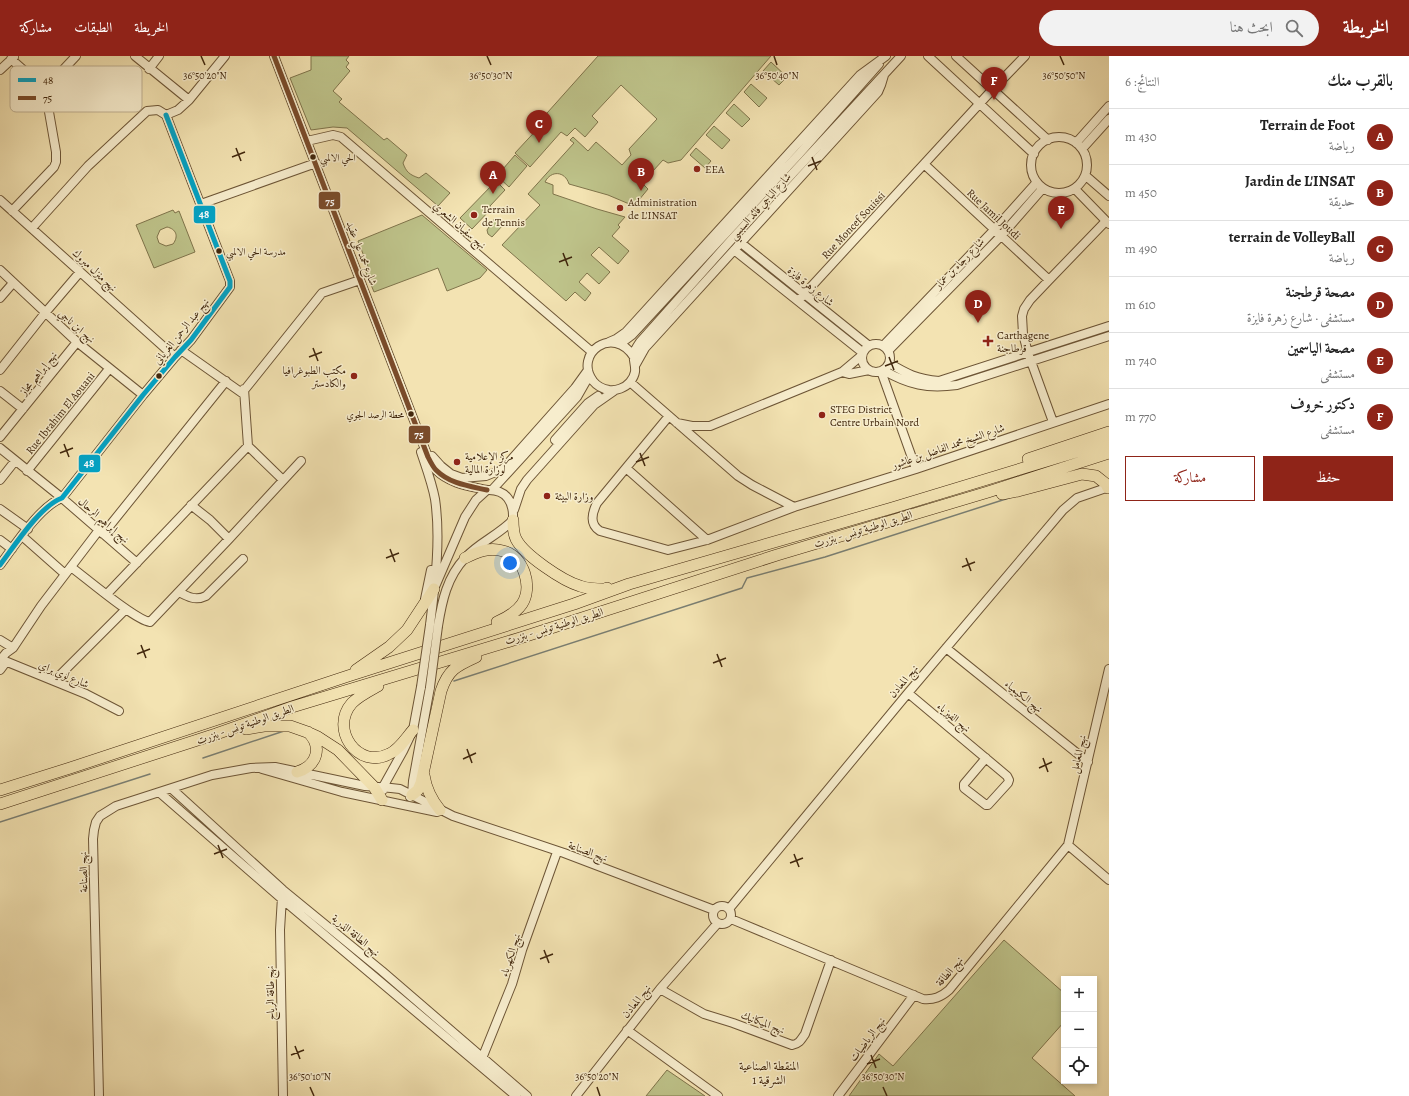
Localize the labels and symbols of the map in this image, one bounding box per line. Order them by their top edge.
legend [10,66,142,112]
pin: F [981,67,1007,100]
text: 36°50'20"N [183,69,227,82]
text: 36°50'30"N [470,69,512,82]
text: 36°50'40"N [755,69,799,82]
text: 36°50'50"N [1043,69,1086,82]
text: 48 [43,73,53,88]
text: 75 [43,91,53,106]
pin: C [526,110,552,143]
place label: الحي الالمبي [320,151,356,167]
marker: الحي الالمبي [308,152,318,162]
pin: B [628,158,654,191]
pin: A [480,161,506,194]
place label: EEA [705,162,725,177]
marker: EEA [692,164,702,174]
street label: شارع الباجي قائد السبسي [726,170,797,245]
street label: Rue Jamil Joudi [963,186,1024,243]
street label: Rue Moncef Souissi [818,188,889,262]
line badge: 75 [318,191,341,210]
text: 75 [325,194,335,209]
place label: Administration de L'INSAT [627,195,697,223]
pin: E [1048,196,1074,229]
street label: نهج سفيان الشعري [428,198,489,255]
place label: Terrain de Tennis [482,202,525,230]
marker: Administration de L'INSAT [615,203,625,213]
line badge: 48 [193,205,216,224]
text: 48 [199,207,209,222]
marker: Terrain de Tennis [469,210,479,220]
street label: شارع محمد علي عقيد [340,219,381,289]
street label: شارع رجاء بن عمار [930,234,989,295]
place label: مدرسة الحي الالمبي [226,245,286,261]
street label: نهج منزل مبروك [67,246,120,297]
marker: مدرسة الحي الالمبي [214,246,224,256]
street label: شارع زهرة فايزة [783,263,837,311]
pin: D [965,290,991,323]
street label: نهج عبد الرحمن الغرياني [150,295,215,370]
street label: نهج ابن ناجي [53,306,98,349]
place label: Carthagene قرطاجنة [997,328,1049,356]
marker: Carthagene قرطاجنة [982,335,994,347]
street label: نهج إبراهيم مجاز [15,348,63,401]
place label: مكتب الطبوغرافيا والكادستر [283,363,346,391]
street label: Rue Ibrahim El Aouani [23,369,98,458]
unlabelled marker [154,371,164,381]
marker: مكتب الطبوغرافيا والكادستر [349,371,359,381]
place label: STEG District Centre Urbain Nord [830,402,919,430]
place label: محطة الرصد الجوي [346,408,404,423]
marker: محطة الرصد الجوي [406,409,416,419]
marker: STEG District Centre Urbain Nord [817,410,827,420]
street label: شارع الشيخ محمد الفاضل بن عاشور [889,420,1008,476]
line badge: 75 [408,425,431,444]
text: 75 [414,427,424,442]
place label: مركز الإعلامية لوزارة المالية [465,449,514,477]
line badge: 48 [78,454,101,473]
text: 48 [84,456,94,471]
marker: مركز الإعلامية لوزارة المالية [452,457,462,467]
place label: وزارة البيئة [555,489,593,504]
marker: وزارة البيئة [542,491,552,501]
street label: نهج إبراهيم الرحال [73,494,132,549]
street label: الطريق الوطنية تونس - بنزرت [812,507,914,552]
your location [500,553,520,573]
street label: الطريق الوطنية تونس - بنزرت [503,604,605,649]
street label: شارع لوي براي [35,657,91,694]
street label: نهج المعادن [885,662,924,703]
street label: نهج الكيمياء [1000,676,1046,719]
street label: نهج الفيزياء [932,699,974,738]
street label: الطريق الوطنية تونس - بنزرت [194,701,296,748]
street label: نهج المعامل [1067,733,1093,776]
street label: نهج الصناعة [565,837,610,868]
street label: نهج الصناعة [76,851,94,893]
street label: نهج الطاقة الذرية [326,911,383,962]
street label: نهج الكهرباء [496,932,527,980]
street label: نهج الطاقة [932,953,969,992]
street label: نهج طاقة الرياح [263,966,281,1020]
street label: نهج المعادن [618,981,657,1023]
street label: نهج الميكانيك [738,1007,787,1040]
street label: نهج الرياضيات [846,1014,891,1066]
district label: المنقطة الصناعية الشرقية 1 [739,1058,799,1088]
text: 36°50'10"N [289,1070,331,1083]
text: 36°50'20"N [575,1070,619,1083]
text: 36°50'30"N [862,1070,904,1083]

